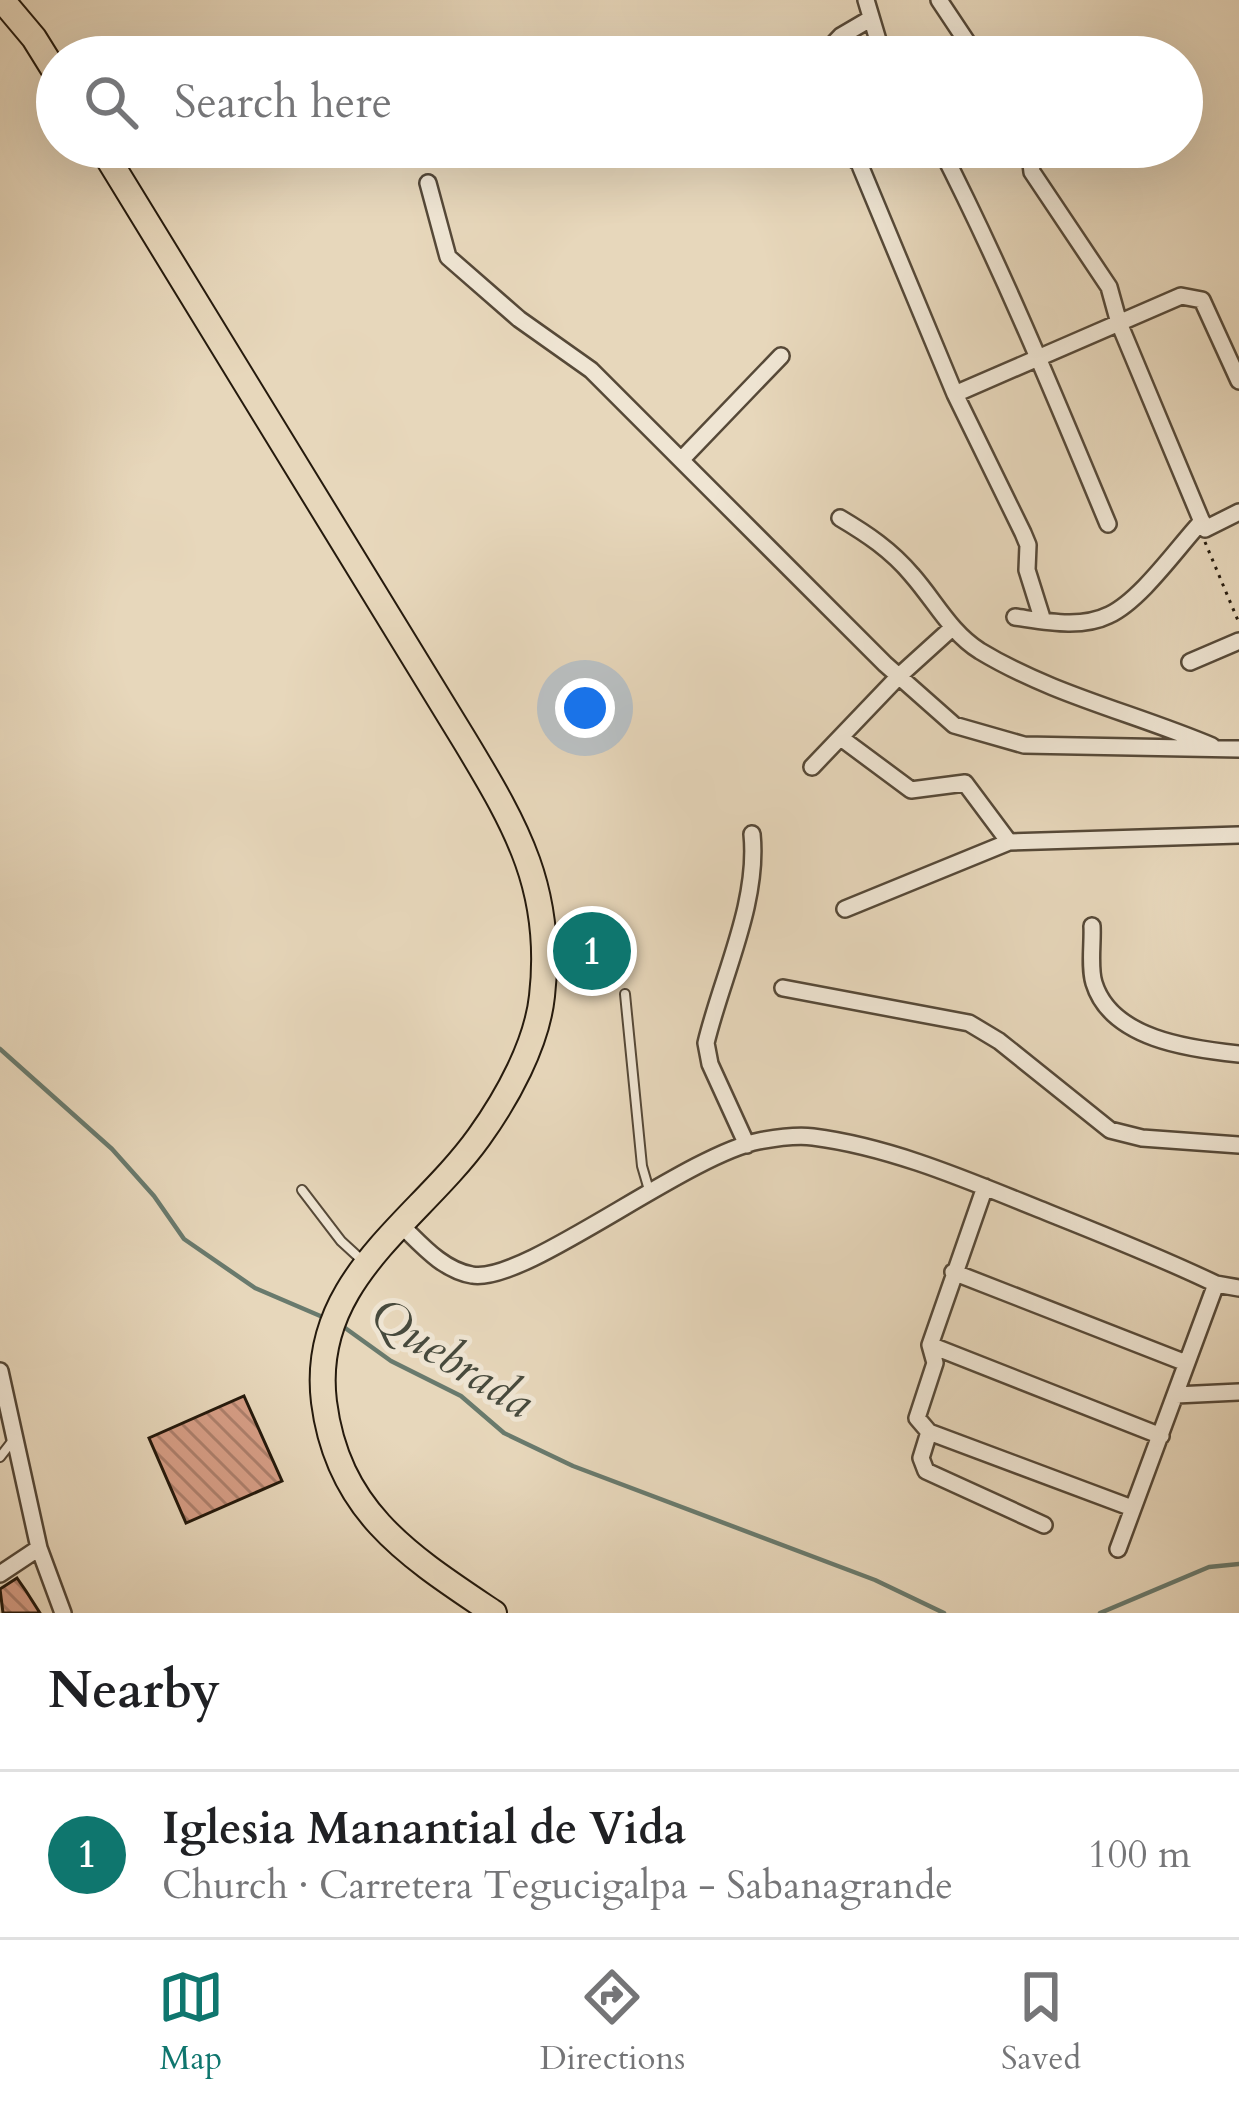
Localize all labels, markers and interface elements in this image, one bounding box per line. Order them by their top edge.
search box [36,36,1203,168]
icon: search [78,69,144,135]
text: Search here [174,72,392,133]
your location [555,678,615,738]
pin: 1 [553,906,631,996]
water label: Quebrada [358,1282,547,1434]
text: Nearby [48,1656,220,1726]
text: Iglesia Manantial de Vida [162,1798,686,1859]
text: 1 [77,1828,97,1881]
text: 100 m [1088,1828,1191,1881]
text: Church · Carretera Tegucigalpa - Sabanagrande [162,1859,953,1912]
tab: Map [158,1964,224,2081]
tab: Directions [540,1964,685,2081]
tab: Saved [1001,1964,1081,2081]

